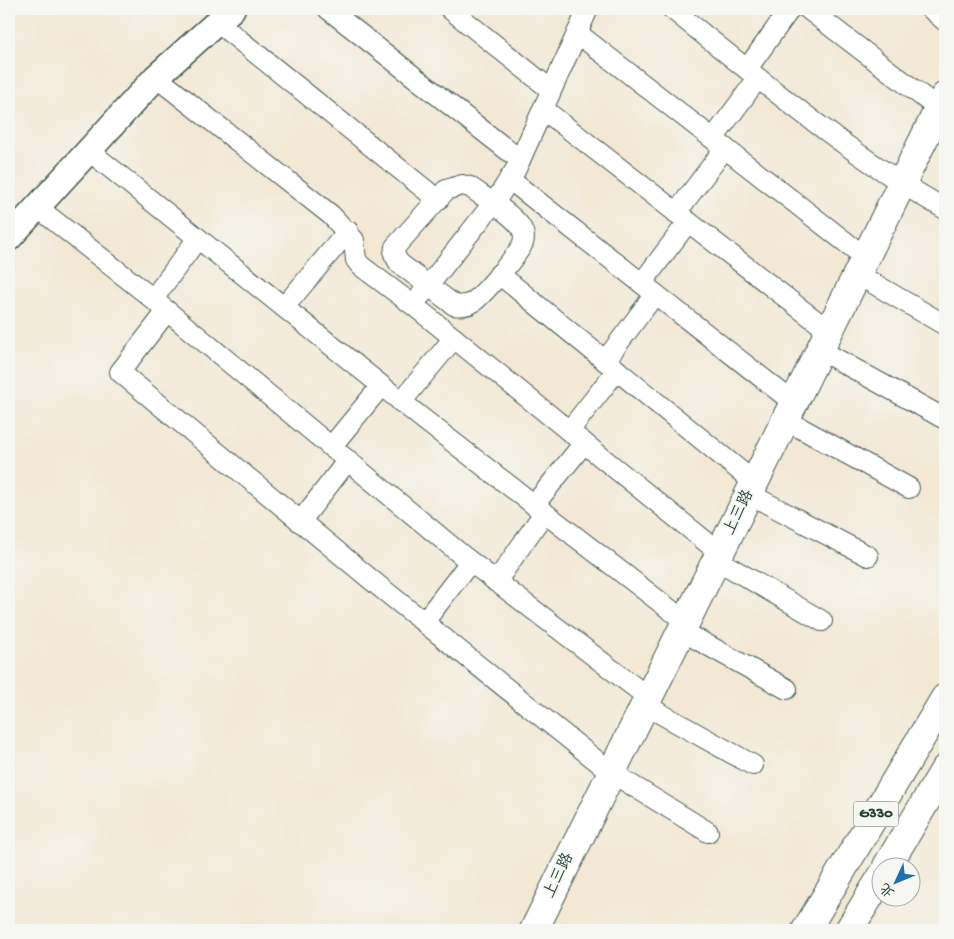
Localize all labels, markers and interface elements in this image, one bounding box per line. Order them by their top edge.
street label: 上三路 [719,486,759,539]
road number: G330 [854,802,898,826]
street label: 上三路 [539,849,579,902]
north arrow [872,856,922,906]
text: 北 [877,878,899,900]

